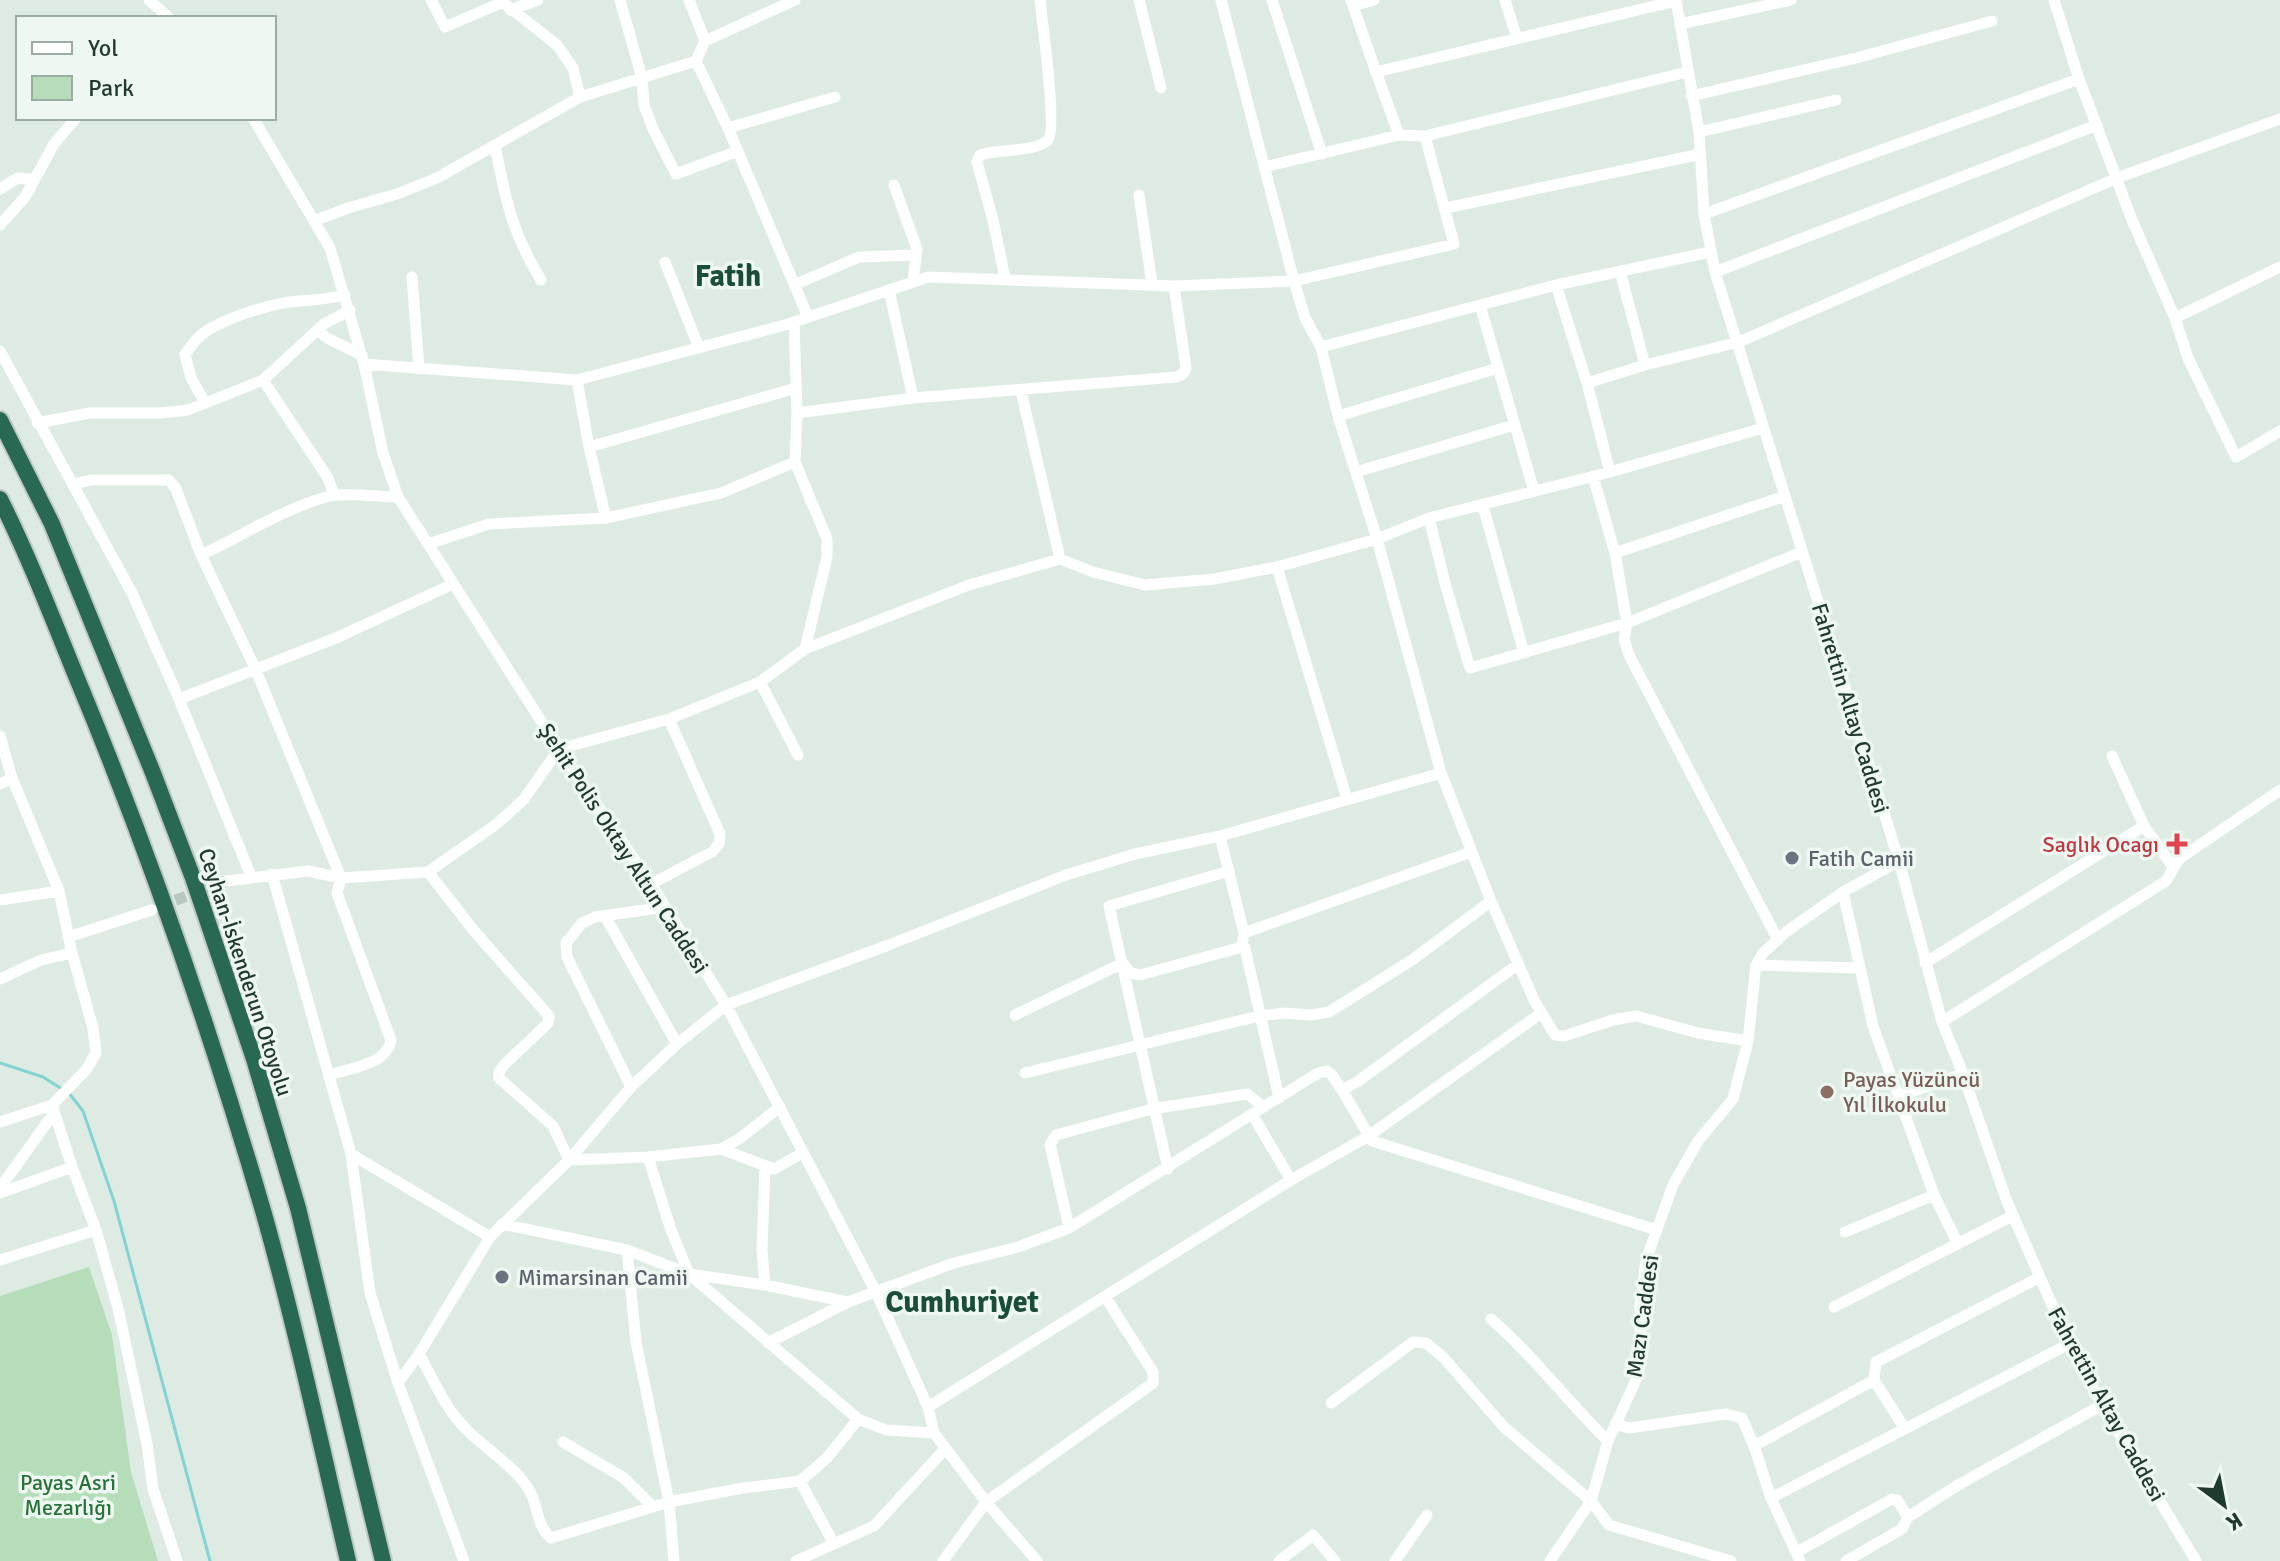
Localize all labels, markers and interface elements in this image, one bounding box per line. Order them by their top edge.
legend [16,16,276,120]
text: Yol [88,33,118,63]
text: Park [88,73,134,103]
district label: Fatih [695,258,761,295]
street label: Fahrettin Altay Caddesi [1806,600,1895,816]
street label: Şehit Polis Oktay Altun Caddesi [532,718,715,978]
place label: Saglık Ocagı [2042,831,2159,858]
marker: Saglık Ocagı [2166,833,2188,855]
street label: Ceyhan-İskenderun Otoyolu [193,845,298,1100]
place label: Fatih Camii [1808,845,1914,872]
marker: Fatih Camii [1783,849,1801,867]
place label: Payas Yüzüncü Yıl İlkokulu [1843,1066,1980,1118]
marker: Payas Yüzüncü Yıl İlkokulu [1818,1083,1836,1101]
street label: Mazı Caddesi [1621,1253,1664,1379]
place label: Mimarsinan Camii [518,1264,688,1291]
marker: Mimarsinan Camii [493,1268,511,1286]
district label: Cumhuriyet [885,1284,1039,1321]
street label: Fahrettin Altay Caddesi [2042,1302,2171,1506]
north arrow [2184,1465,2264,1545]
park label: Payas Asri Mezarlığı [20,1469,116,1521]
text: K [2221,1506,2247,1537]

